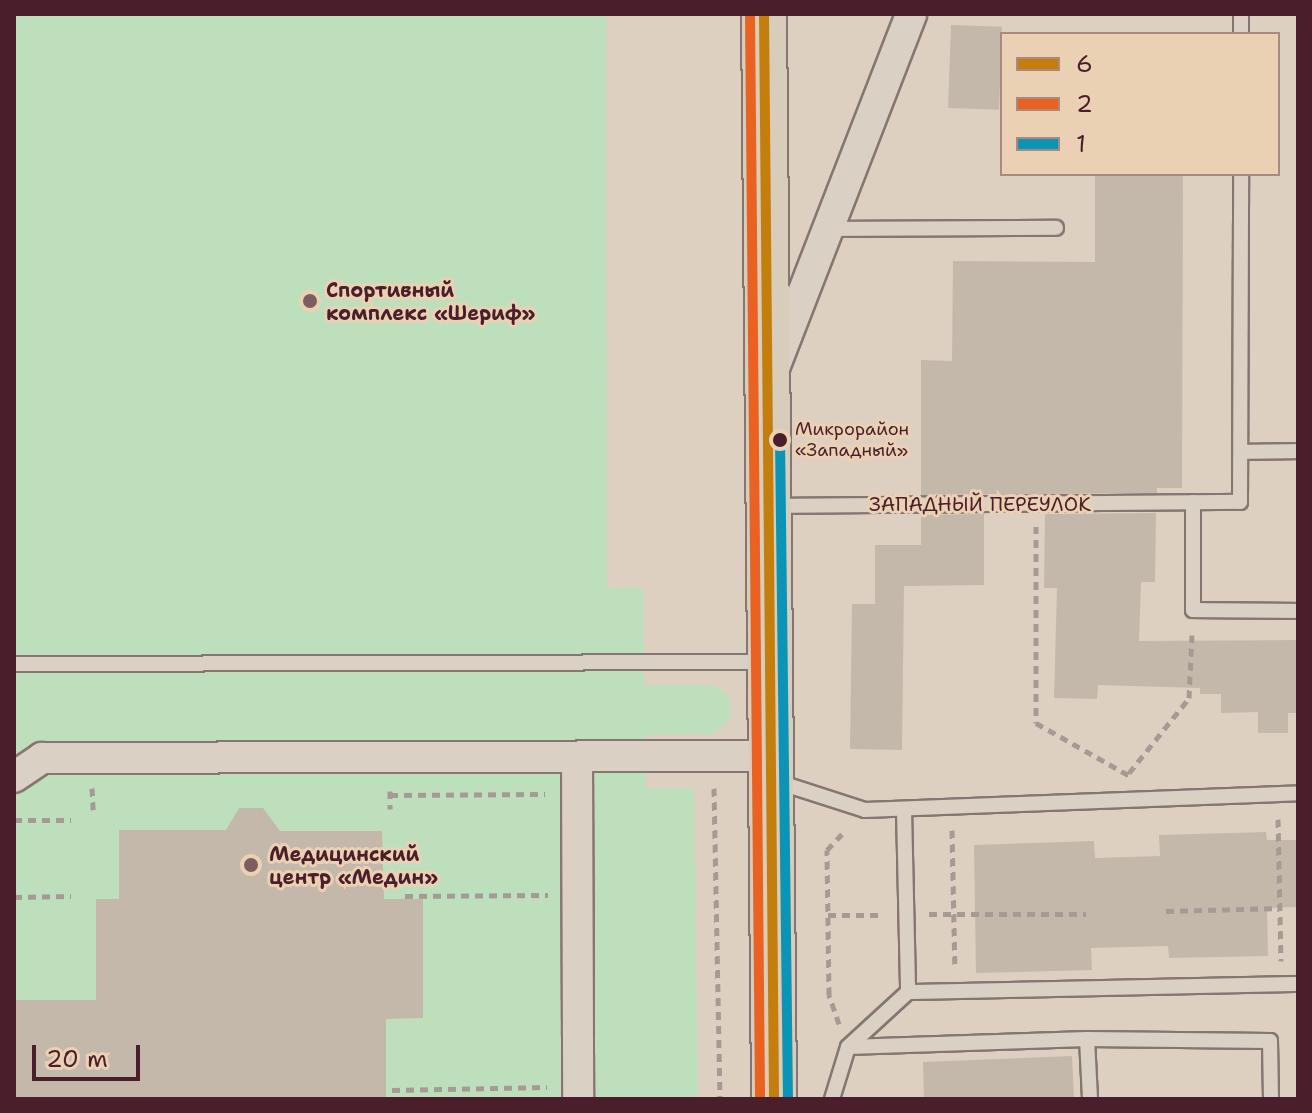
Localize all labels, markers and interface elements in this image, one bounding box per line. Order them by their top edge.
legend [1000,32,1280,176]
text: 6 [1076,48,1093,80]
text: 2 [1076,88,1093,120]
text: 1 [1076,128,1086,160]
place label: Спортивный комплекс «Шериф» [326,278,535,325]
marker: Спортивный комплекс «Шериф» [301,292,319,310]
place label: Микрорайон «Западный» [795,419,909,462]
marker: Микрорайон «Западный» [772,432,788,448]
street label: ЗАПАДНЫЙ ПЕРЕУЛОК [869,492,1091,516]
place label: Медицинский центр «Медин» [269,842,438,889]
marker: Медицинский центр «Медин» [240,854,262,876]
scale bar [36,1029,144,1079]
text: 20 m [46,1043,108,1075]

